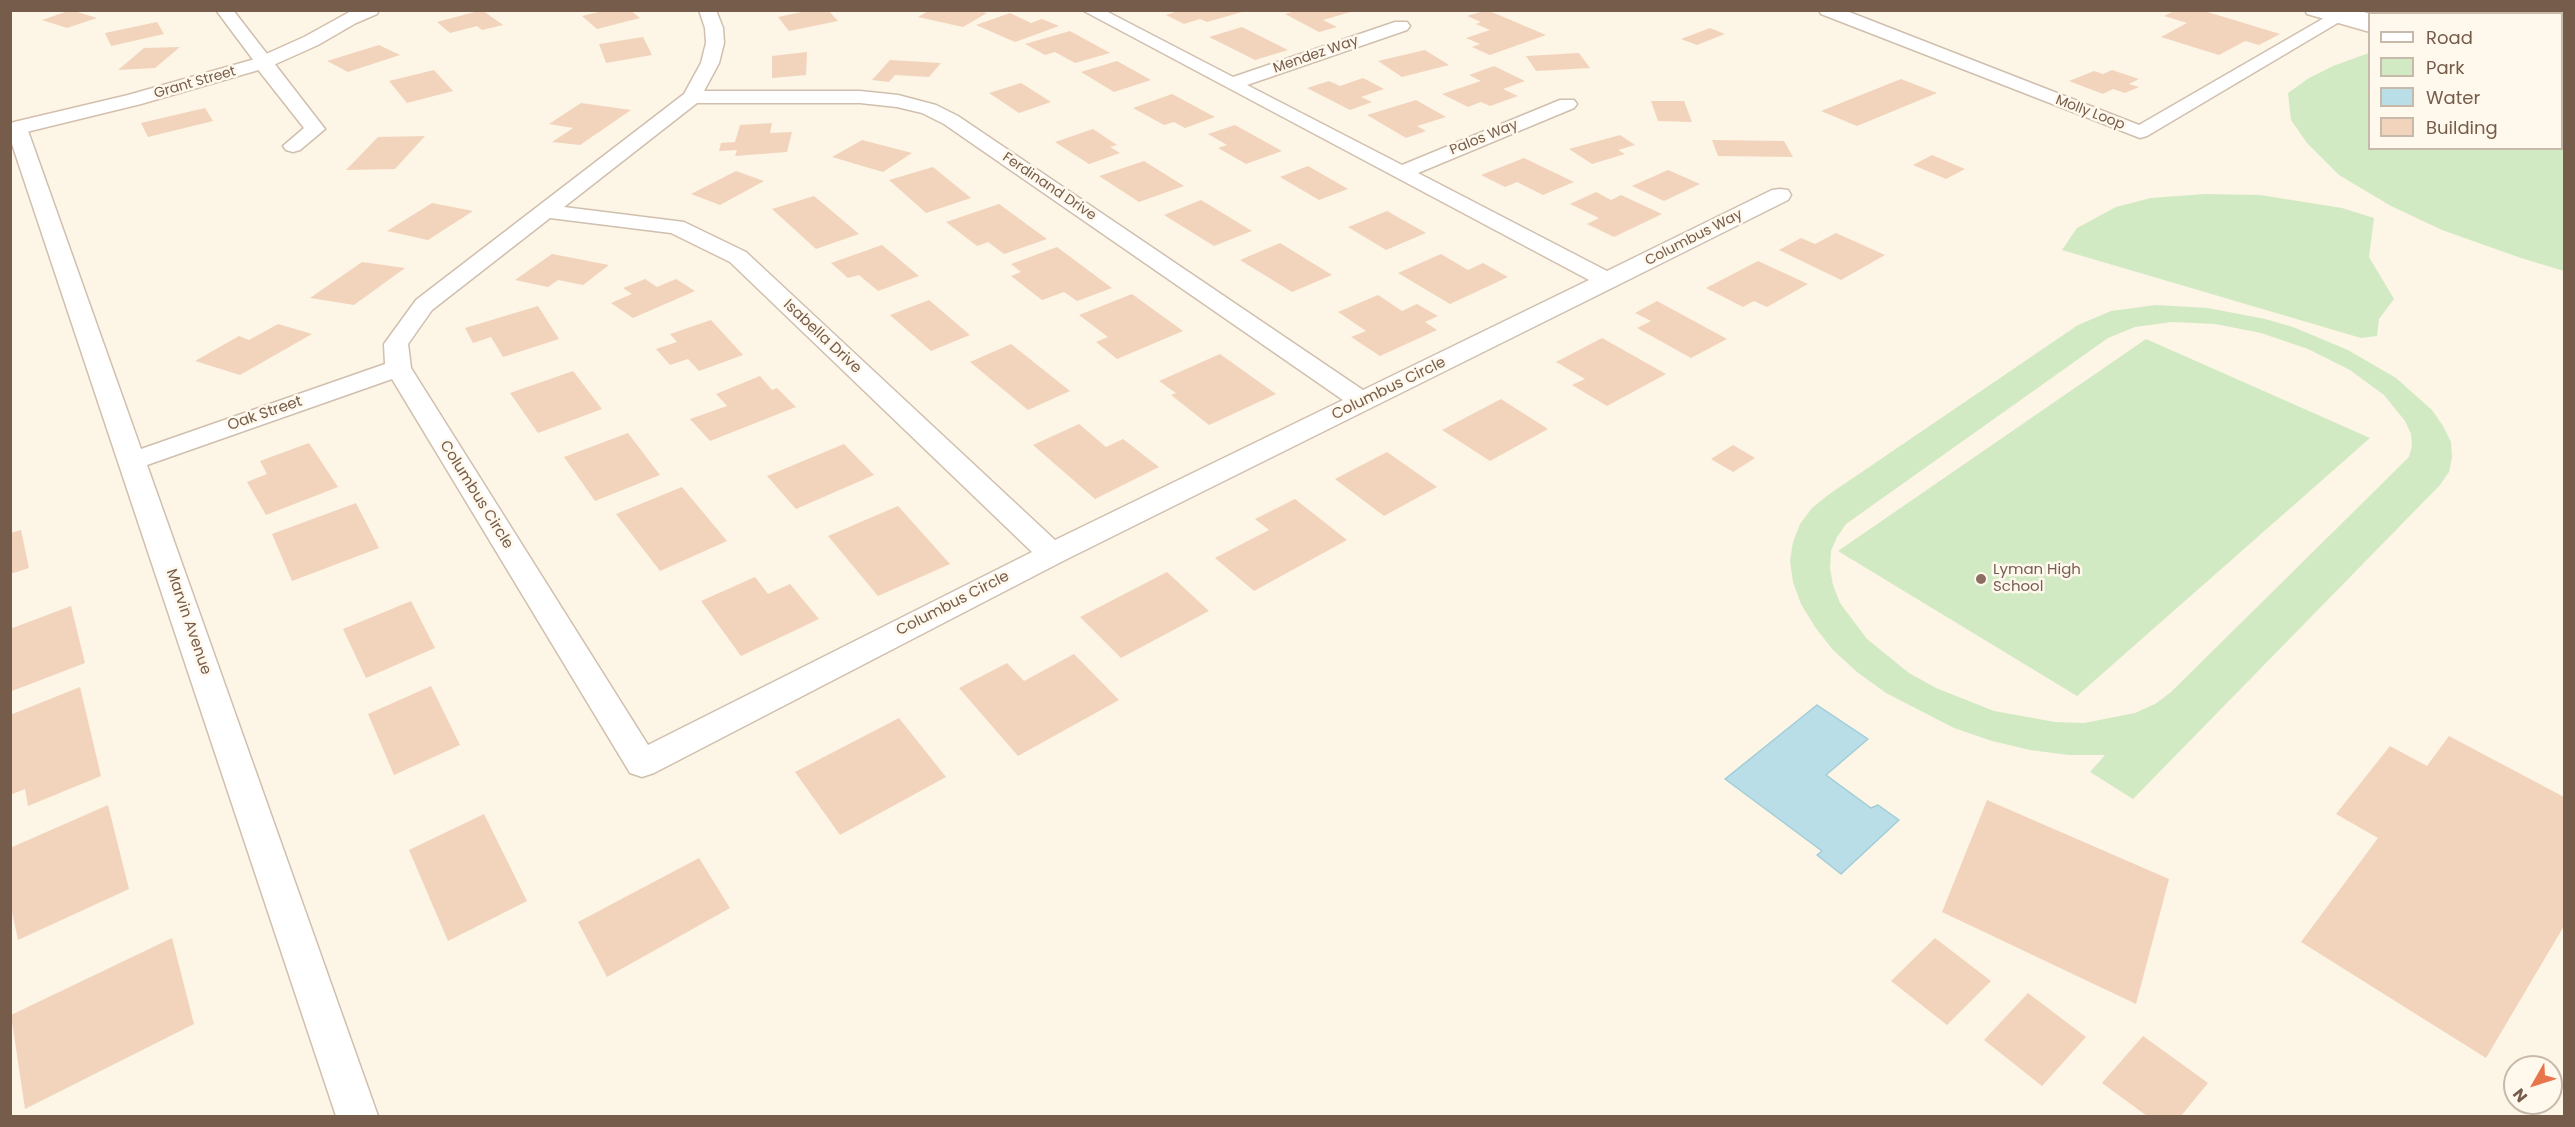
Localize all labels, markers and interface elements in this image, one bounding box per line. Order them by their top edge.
legend [2368,12,2563,150]
text: Road [2426,25,2473,50]
street label: Mendez Way [1271,33,1361,77]
text: Park [2426,55,2465,80]
street label: Grant Street [152,63,238,103]
text: Water [2426,85,2480,110]
street label: Molly Loop [2053,92,2127,134]
text: Building [2426,115,2498,140]
street label: Palos Way [1447,117,1521,159]
street label: Ferdinand Drive [999,149,1099,225]
street label: Columbus Way [1642,206,1746,270]
street label: Isabella Drive [779,296,865,378]
street label: Columbus Circle [1329,354,1449,424]
street label: Oak Street [225,393,305,435]
street label: Columbus Circle [435,437,517,553]
place label: Lyman High School [1993,561,2081,596]
street label: Marvin Avenue [161,567,215,677]
street label: Columbus Circle [893,568,1013,640]
marker: Lyman High School [1974,572,1988,586]
north arrow [2503,1055,2563,1115]
text: N [2507,1083,2533,1107]

